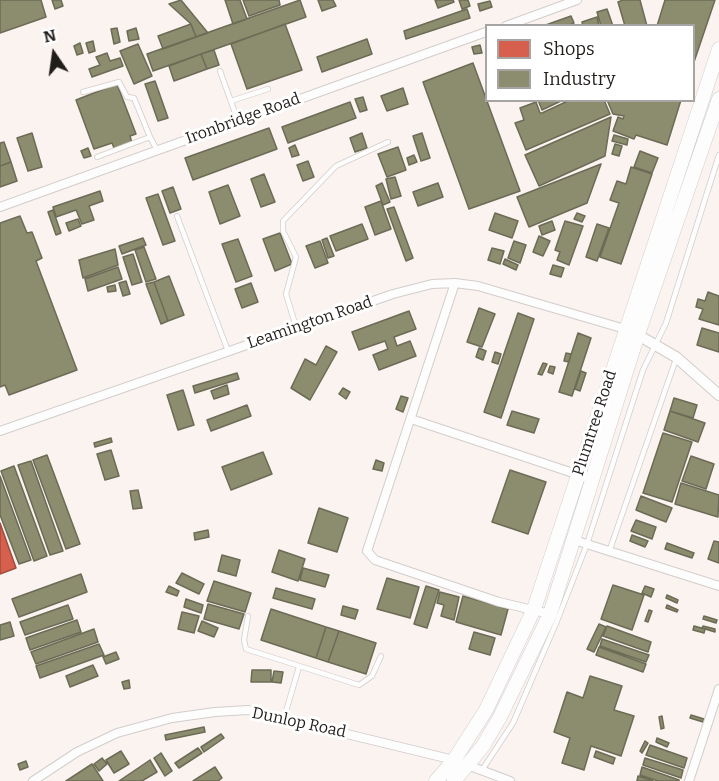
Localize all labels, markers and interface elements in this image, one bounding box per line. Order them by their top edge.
north arrow [24,24,84,84]
legend [485,24,695,102]
text: N [42,25,58,47]
text: Shops [543,38,595,60]
text: Industry [543,68,615,90]
street label: Ironbridge Road [183,89,303,149]
street label: Leamington Road [245,293,375,353]
street label: Plumtree Road [569,368,621,478]
street label: Dunlop Road [250,704,348,742]

